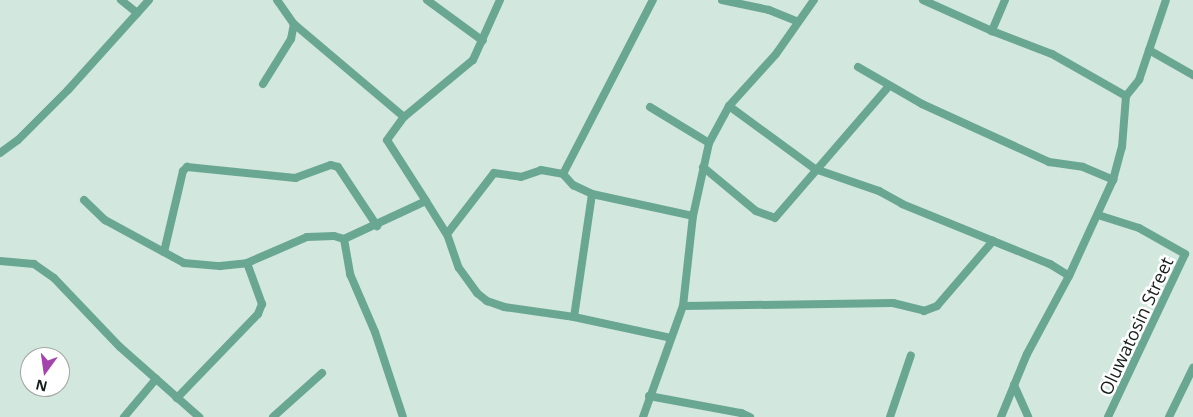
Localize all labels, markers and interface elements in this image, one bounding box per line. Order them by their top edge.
street label: Oluwatosin Street [1095,254,1177,398]
north arrow [20,347,70,397]
text: N [34,375,49,397]

